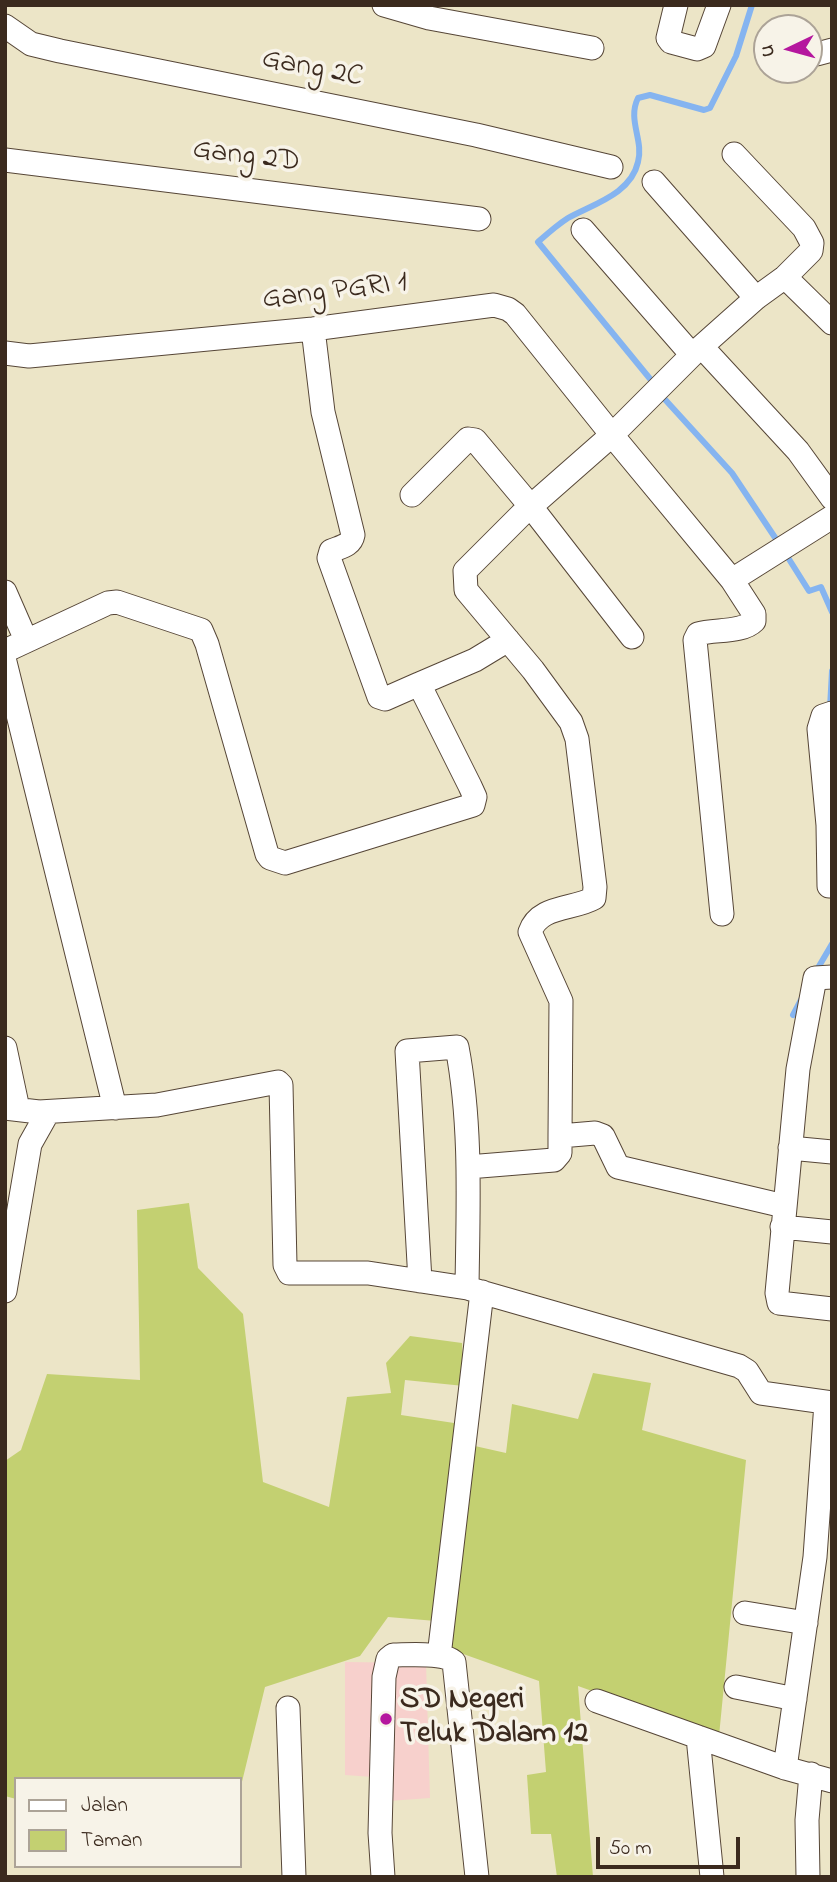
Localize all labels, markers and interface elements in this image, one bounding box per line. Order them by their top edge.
north arrow [753,14,823,84]
street label: Gang 2C [258,43,366,97]
text: U [755,44,783,58]
street label: Gang 2D [190,134,302,182]
street label: Gang PGRI 1 [260,266,410,320]
place label: SD Negeri Teluk Dalam 12 [400,1684,588,1754]
marker: SD Negeri Teluk Dalam 12 [378,1711,394,1727]
legend [14,1777,242,1868]
text: Jalan [81,1791,128,1821]
scale bar [599,1822,742,1866]
text: Taman [81,1826,142,1856]
text: 50 m [609,1834,652,1864]

